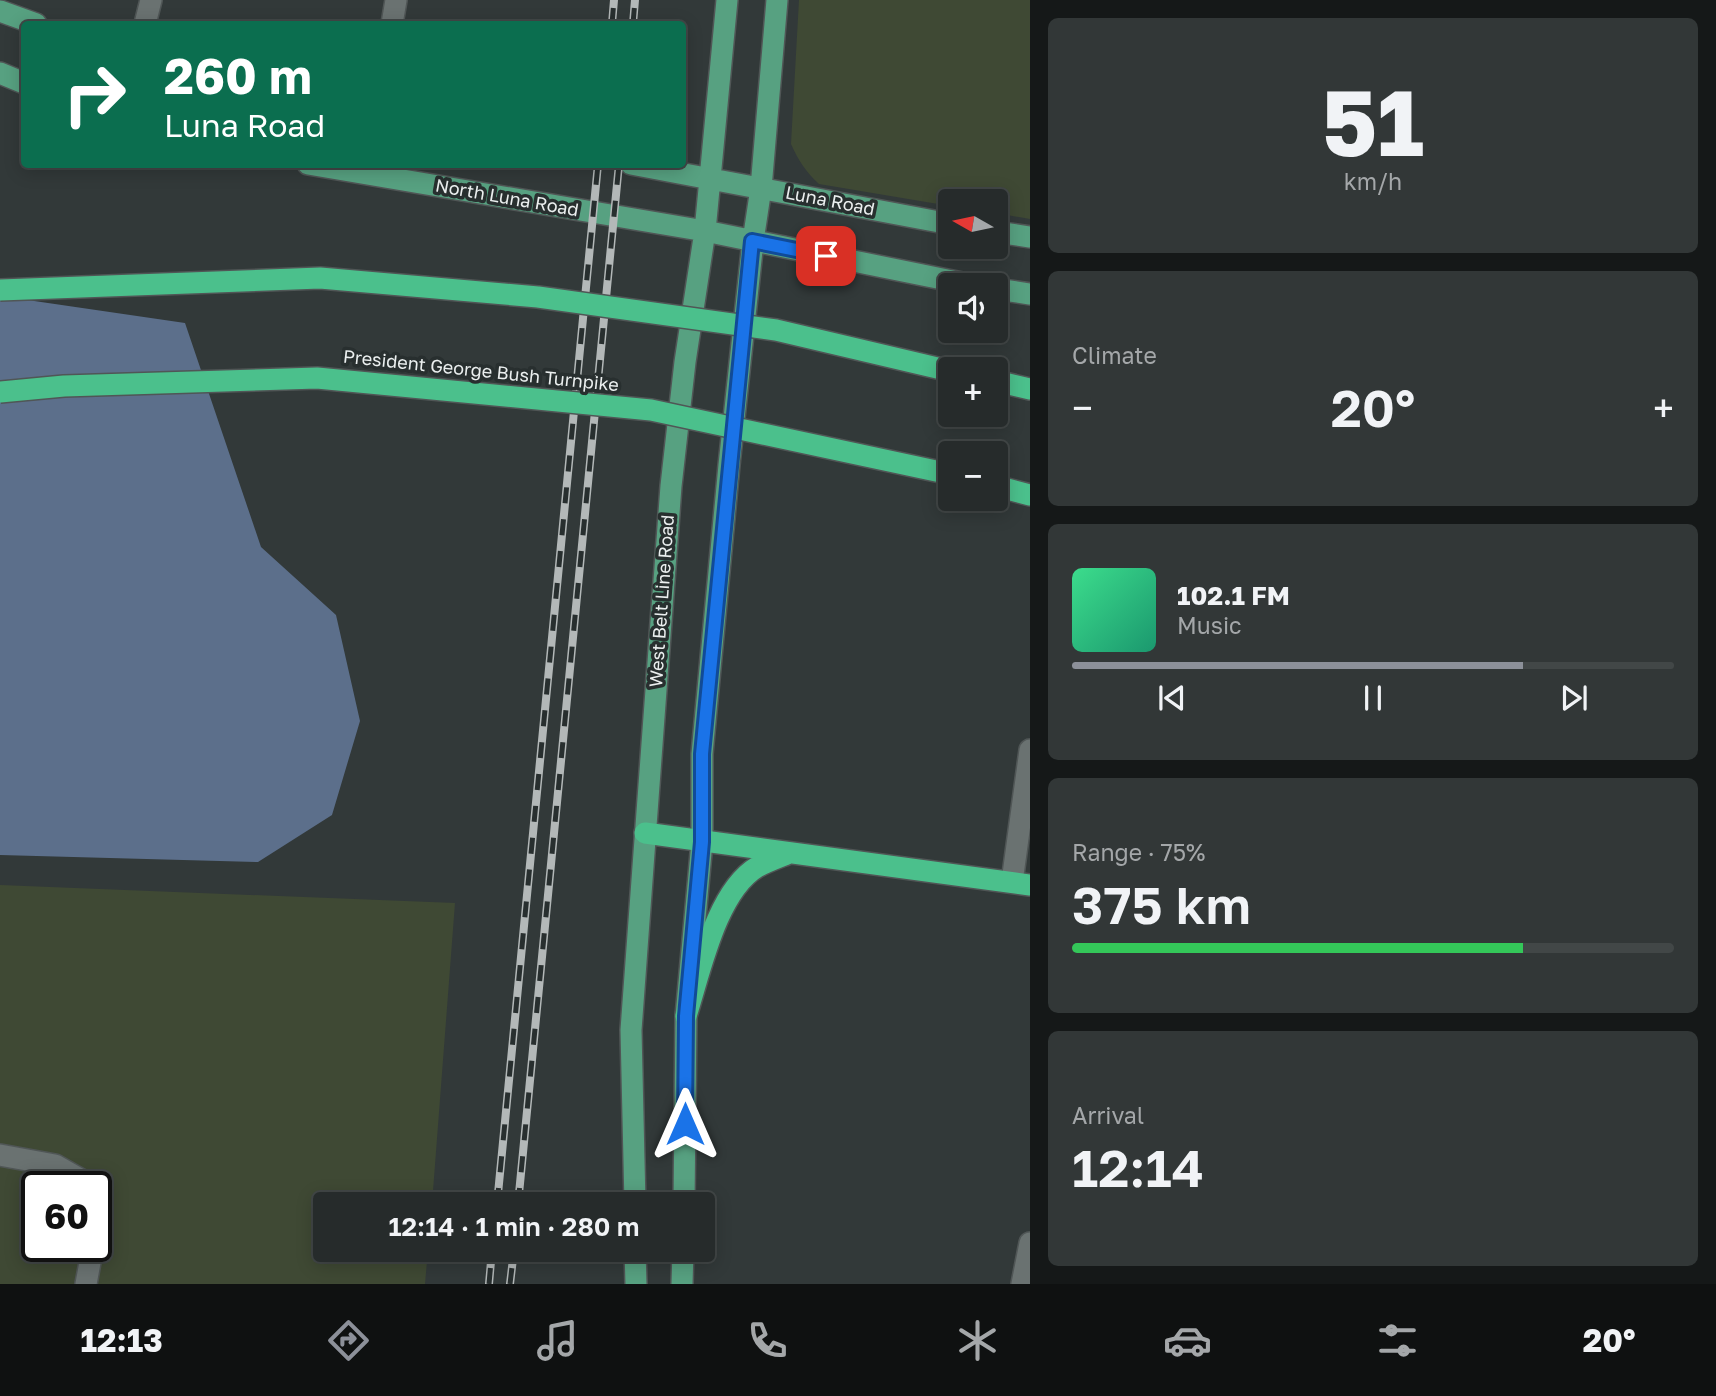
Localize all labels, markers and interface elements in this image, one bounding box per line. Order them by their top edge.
text: 260 m [164,46,312,105]
icon: right [49,49,140,140]
text: 51 [1322,67,1424,176]
text: Luna Road [164,106,325,144]
text: km/h [1344,167,1402,195]
street label: North Luna Road [434,174,581,220]
street label: Luna Road [784,181,877,219]
north arrow [938,189,1008,259]
map controls [938,189,1008,511]
pin [796,226,856,286]
icon: arrive [807,237,845,275]
button: sound [938,273,1008,343]
text: Climate [1072,341,1157,369]
street label: President George Bush Turnpike [342,345,620,395]
button: + [938,357,1008,427]
text: 20° [1331,376,1415,438]
text: − [1072,385,1093,430]
text: + [1653,385,1674,430]
button: − [938,441,1008,511]
street label: West Belt Line Road [644,514,678,688]
text: 102.1 FM [1177,580,1290,611]
text: Music [1177,611,1242,639]
icon: previous [1153,679,1191,717]
icon: pause [1354,679,1392,717]
icon: next [1555,679,1593,717]
text: Range · 75% [1072,838,1205,866]
text: 375 km [1072,873,1251,935]
position arrow [648,1087,722,1161]
text: Arrival [1072,1101,1144,1129]
text: 12:14 [1072,1136,1204,1198]
speed limit sign: 60 [21,1171,112,1262]
text: 12:14 · 1 min · 280 m [388,1211,640,1242]
icon: directions [324,1316,373,1365]
icon: music [533,1316,582,1365]
icon: phone [743,1316,792,1365]
icon: climate [953,1316,1002,1365]
icon: car [1163,1316,1212,1365]
icon: filters [1373,1316,1422,1365]
text: 12:13 [80,1321,163,1359]
text: 20° [1583,1321,1636,1359]

